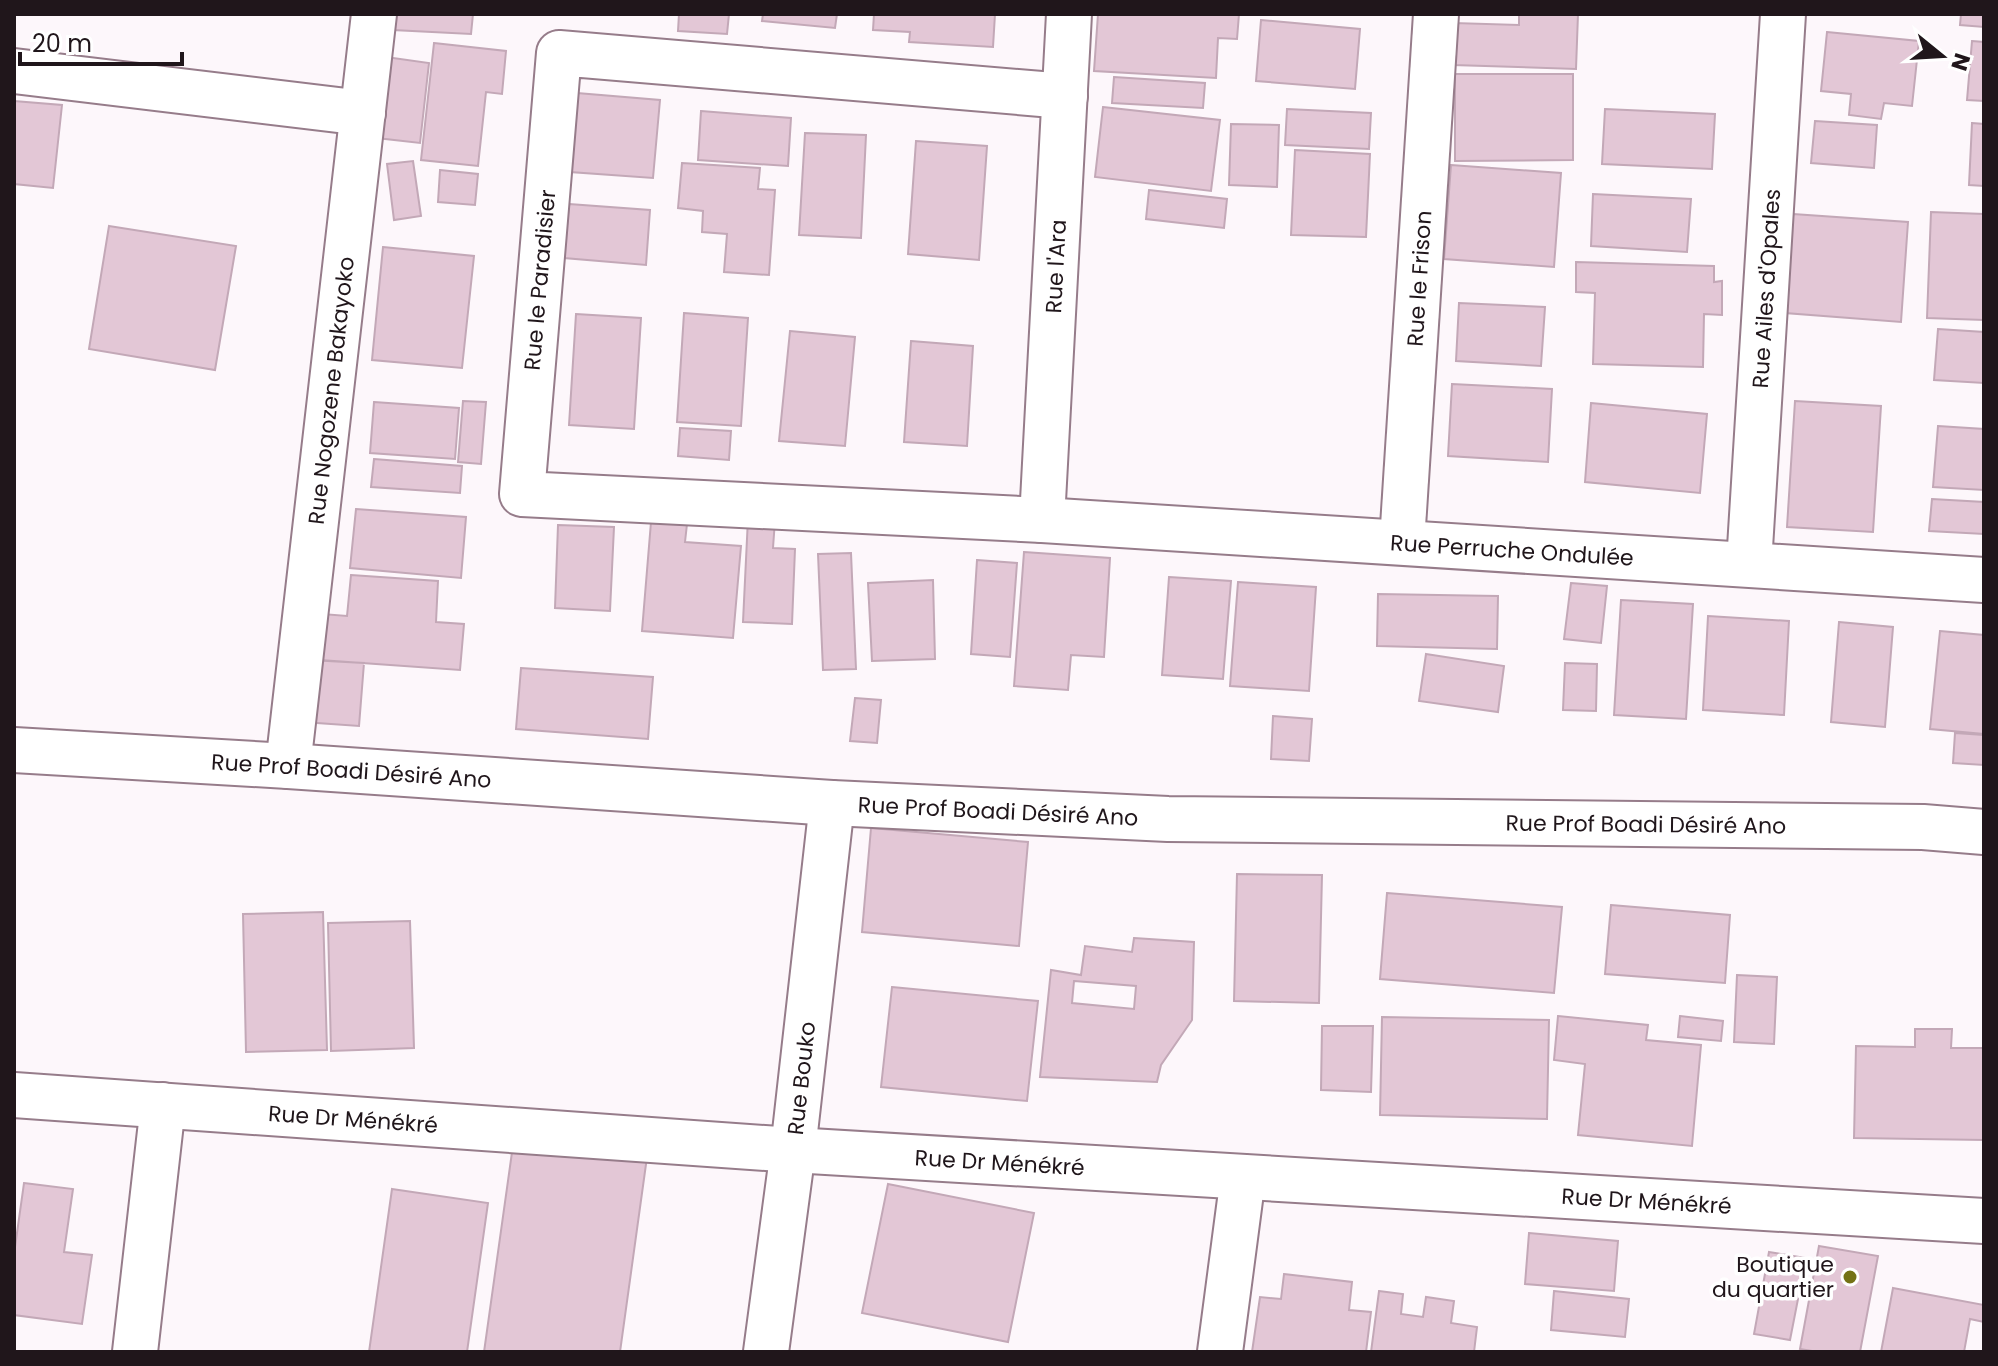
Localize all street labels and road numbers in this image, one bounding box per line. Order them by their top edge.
street label: Rue le Paradisier [517,188,563,372]
street label: Rue Ailes d'Opales [1744,188,1788,389]
street label: Rue le Frison [1399,210,1439,348]
street label: Rue l'Ara [1038,219,1074,314]
street label: Rue Nogozene Bakayoko [300,255,362,526]
street label: Rue Perruche Ondulée [1389,527,1635,573]
street label: Rue Prof Boadi Désiré Ano [210,746,492,795]
street label: Rue Prof Boadi Désiré Ano [857,789,1139,833]
street label: Rue Prof Boadi Désiré Ano [1505,807,1786,841]
street label: Rue Bouko [779,1020,823,1137]
street label: Rue Dr Ménékré [267,1097,439,1140]
street label: Rue Dr Ménékré [914,1142,1086,1183]
street label: Rue Dr Ménékré [1561,1180,1732,1221]

